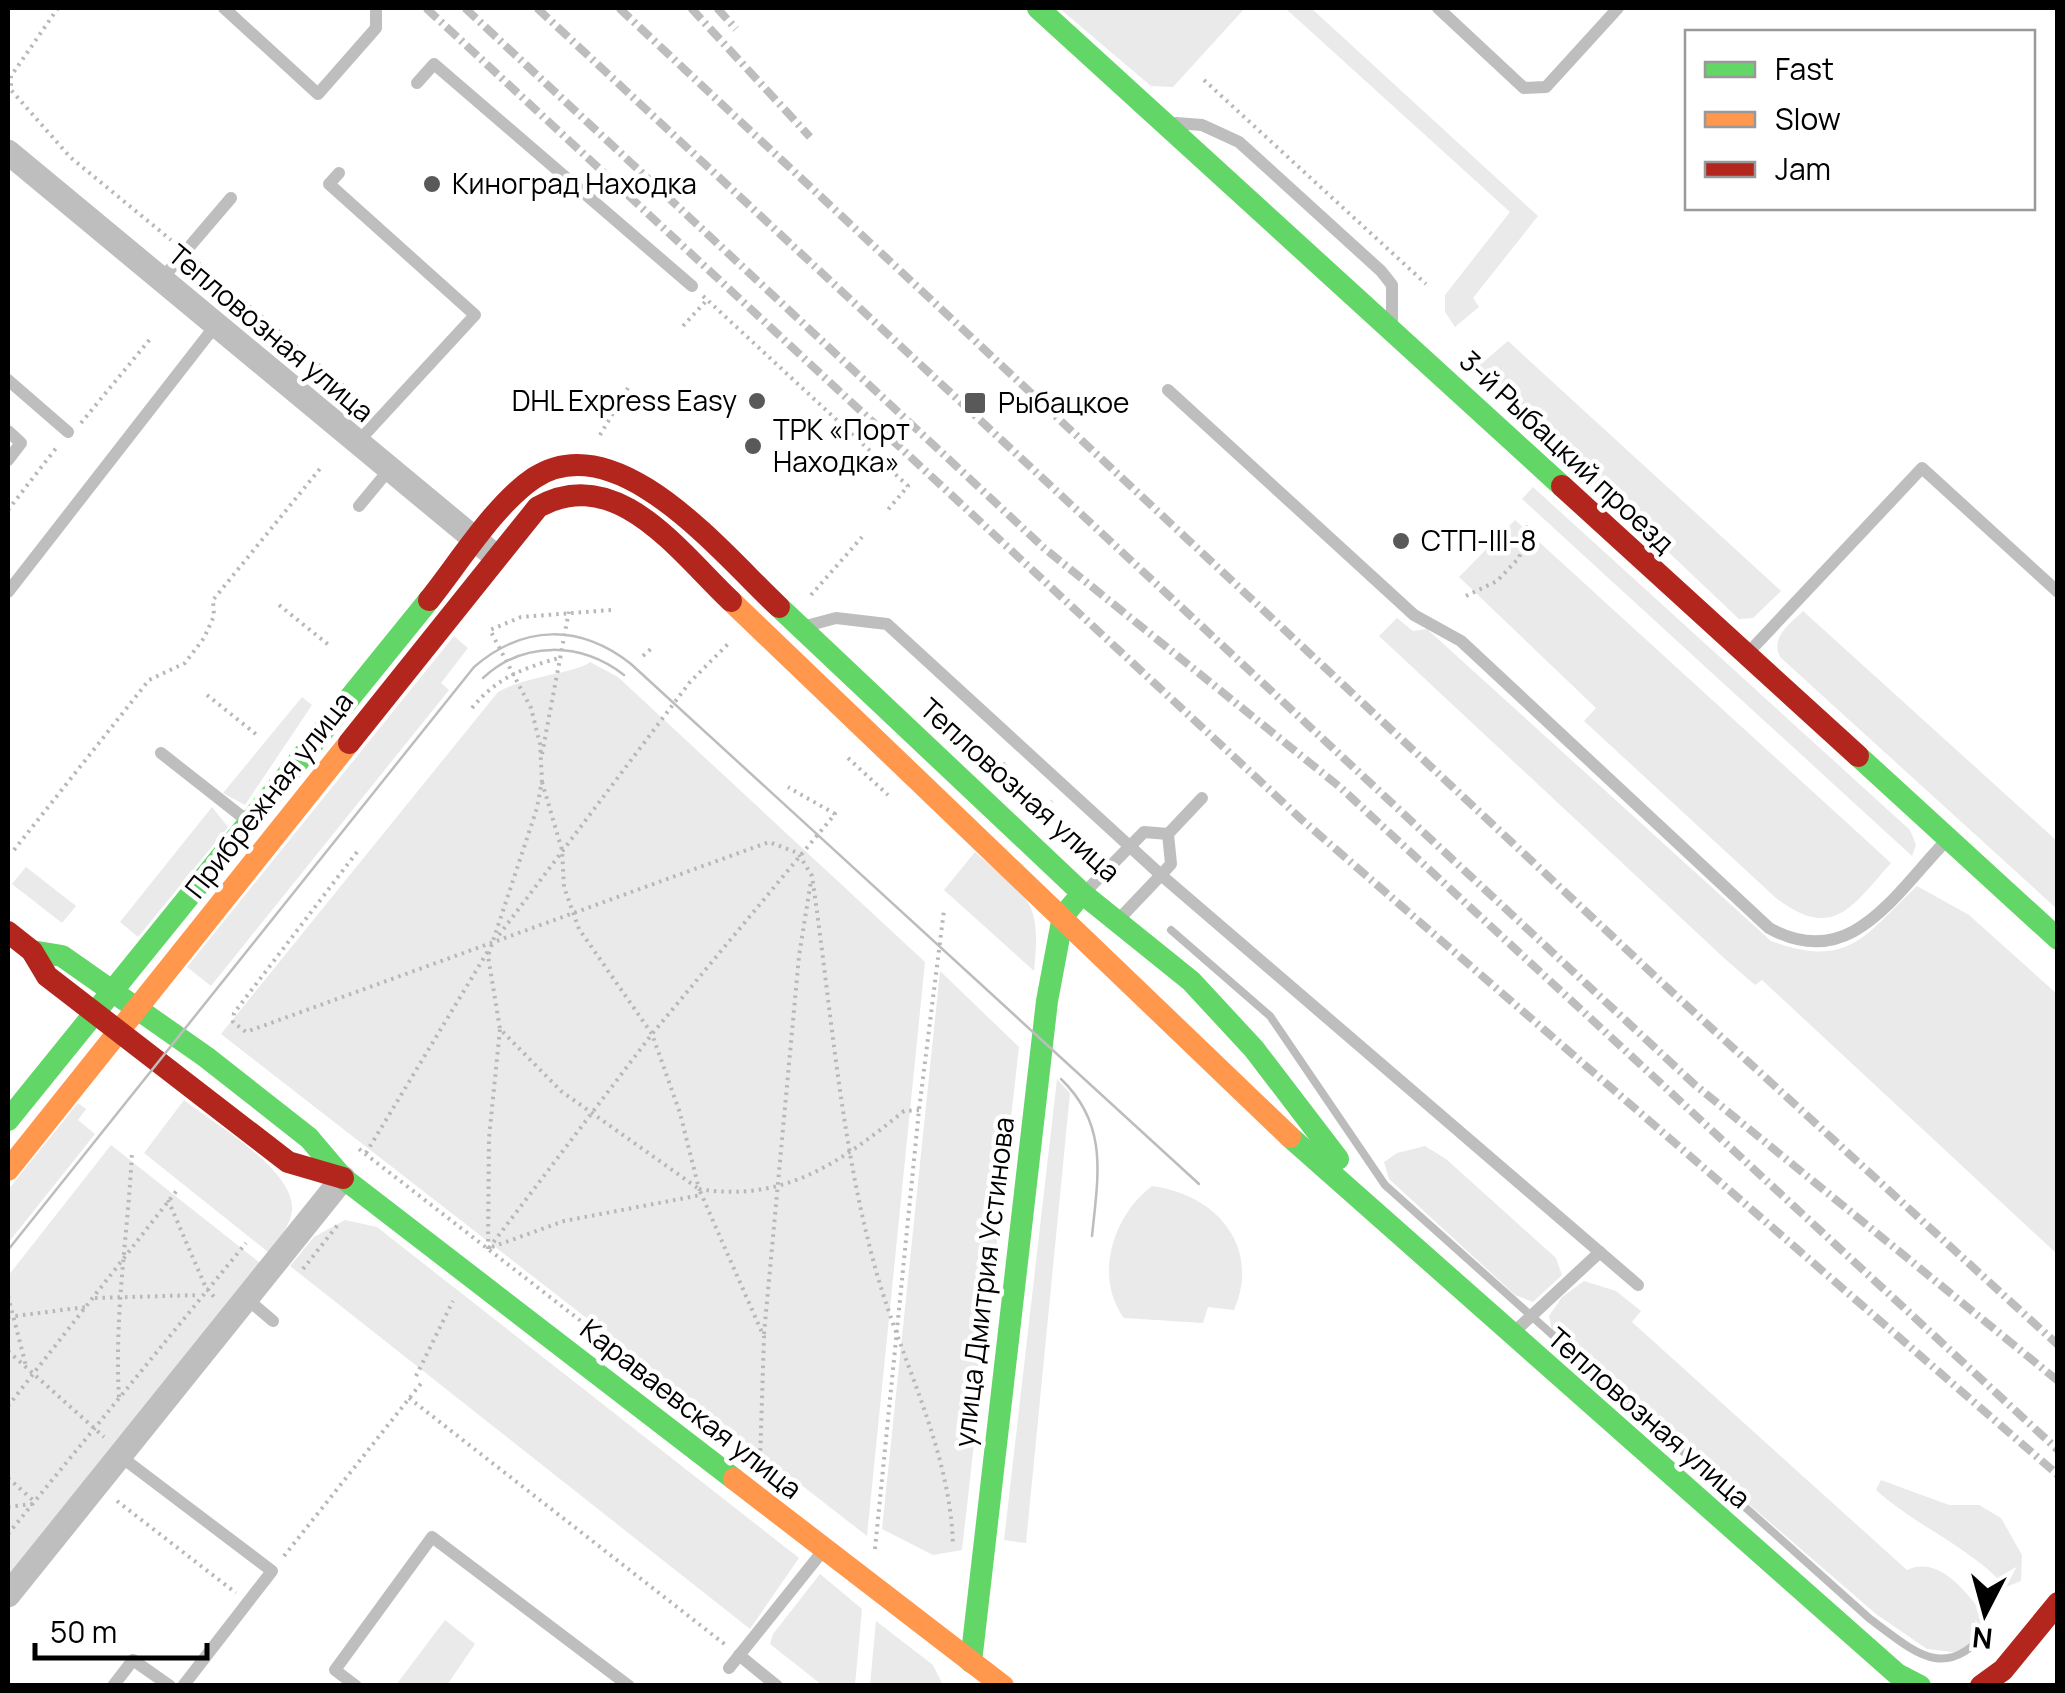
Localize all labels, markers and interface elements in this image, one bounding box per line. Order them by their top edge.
legend [1685,30,2035,210]
text: Fast [1775,48,1834,89]
text: Slow [1775,98,1841,139]
text: Jam [1775,148,1831,189]
place label: Киноград Находка [452,164,697,202]
marker: Киноград Находка [421,173,443,195]
street label: Тепловозная улица [161,235,382,430]
street label: 3-й Рыбацкий проезд [1452,342,1683,561]
place label: DHL Express Easy [512,381,737,419]
place label: Рыбацкое [998,383,1129,421]
marker: DHL Express Easy [746,390,768,412]
marker: Рыбацкое [962,390,988,416]
place label: ТРК «Порт Находка» [773,410,910,480]
marker: ТРК «Порт Находка» [742,435,764,457]
place label: СТП-III-8 [1421,521,1537,559]
marker: СТП-III-8 [1390,530,1412,552]
street label: Прибрежная улица [176,683,361,906]
street label: Тепловозная улица [912,689,1129,890]
street label: улица Дмитрия Устинова [944,1115,1022,1449]
street label: Караваевская улица [573,1310,810,1507]
street label: Тепловозная улица [1540,1318,1759,1516]
north arrow [1935,1563,2035,1663]
scale bar [35,1598,208,1660]
text: 50 m [50,1611,117,1652]
text: N [1970,1619,1994,1659]

